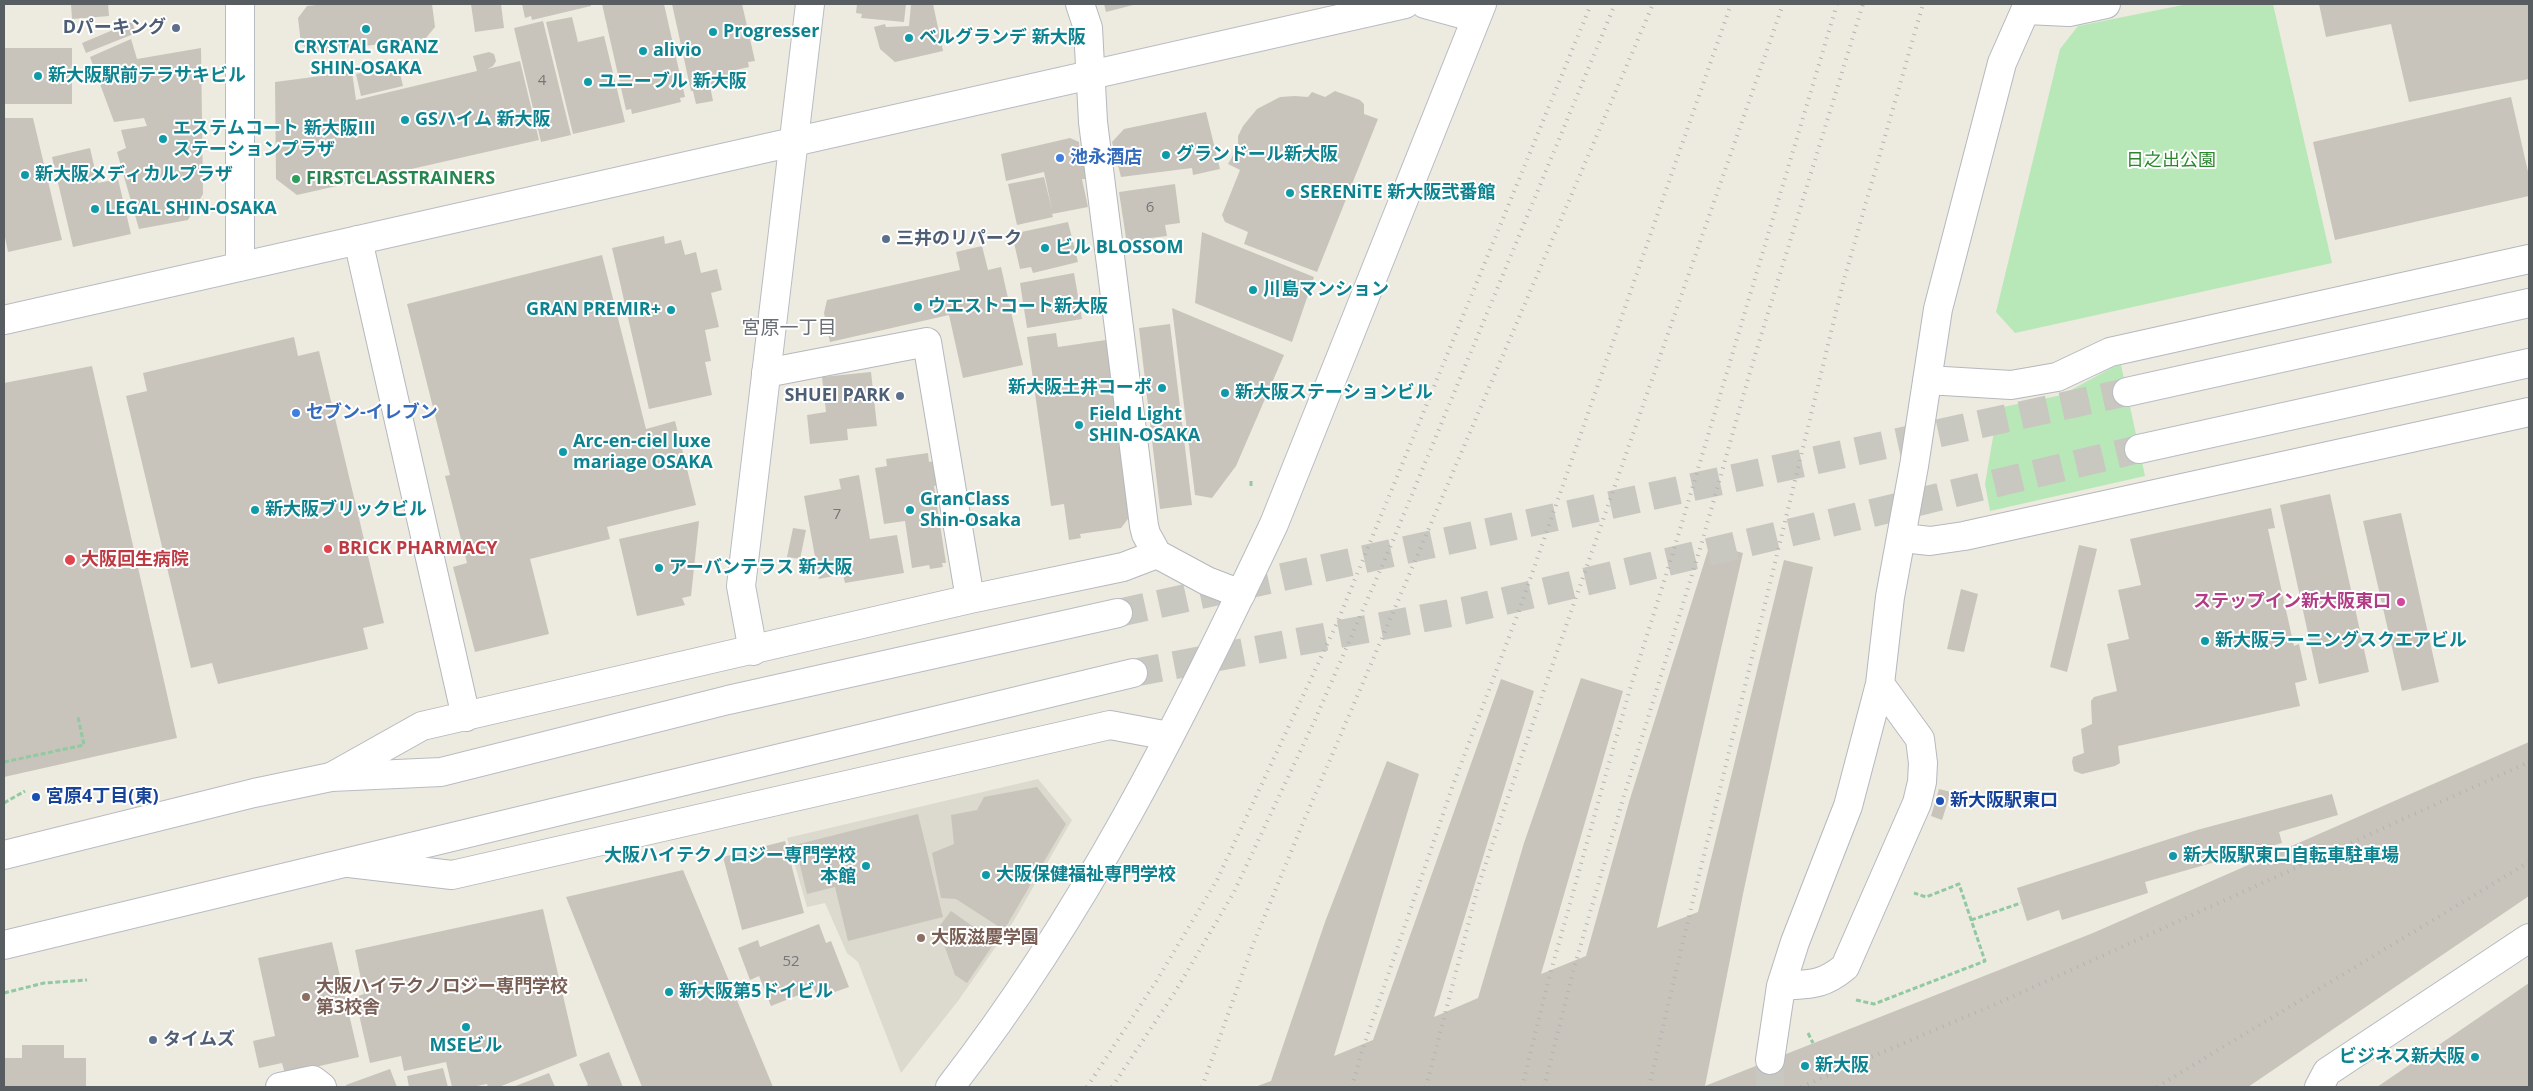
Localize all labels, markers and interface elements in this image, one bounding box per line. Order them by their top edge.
place label: Dパーキング [63,17,166,39]
place label: Progresser [723,21,819,43]
marker: Dパーキング [170,22,182,34]
marker: CRYSTAL GRANZ SHIN-OSAKA [360,23,372,35]
marker: Progresser [707,26,719,38]
place label: ベルグランデ 新大阪 [919,27,1086,49]
marker: ベルグランデ 新大阪 [903,32,915,44]
place label: CRYSTAL GRANZ SHIN-OSAKA [294,37,438,80]
place label: alivio [653,40,702,62]
marker: alivio [637,45,649,57]
place label: 新大阪駅前テラサキビル [48,65,246,87]
marker: 新大阪駅前テラサキビル [32,70,44,82]
place label: ユニーブル 新大阪 [598,71,747,93]
house number: 4 [538,72,546,90]
marker: ユニーブル 新大阪 [582,76,594,88]
place label: GSハイム 新大阪 [415,109,551,131]
marker: GSハイム 新大阪 [399,114,411,126]
place label: エステムコート 新大阪III ステーションプラザ [173,118,376,160]
marker: エステムコート 新大阪III ステーションプラザ [157,133,169,145]
place label: グランドール新大阪 [1176,144,1338,166]
place label: 池永酒店 [1070,147,1142,169]
marker: グランドール新大阪 [1160,149,1172,161]
park label: 日之出公園 [2126,150,2216,172]
marker: 池永酒店 [1054,152,1066,164]
place label: 新大阪メディカルプラザ [35,164,233,186]
place label: FIRSTCLASSTRAINERS [306,168,495,190]
marker: 新大阪メディカルプラザ [19,169,31,181]
marker: FIRSTCLASSTRAINERS [290,173,302,185]
place label: SERENiTE 新大阪弐番館 [1300,182,1495,204]
marker: SERENiTE 新大阪弐番館 [1284,187,1296,199]
place label: LEGAL SHIN-OSAKA [105,198,277,220]
house number: 6 [1146,199,1154,217]
marker: LEGAL SHIN-OSAKA [89,203,101,215]
place label: 三井のリパーク [896,228,1022,250]
marker: 三井のリパーク [880,233,892,245]
place label: ビル BLOSSOM [1055,237,1183,259]
marker: ビル BLOSSOM [1039,242,1051,254]
place label: 川島マンション [1263,279,1389,301]
marker: 川島マンション [1247,284,1259,296]
place label: ウエストコート新大阪 [928,296,1108,318]
place label: GRAN PREMIR+ [526,299,661,321]
marker: ウエストコート新大阪 [912,301,924,313]
marker: GRAN PREMIR+ [665,304,677,316]
district label: 宮原一丁目 [742,318,836,340]
place label: 新大阪土井コーポ [1008,377,1152,399]
marker: 新大阪土井コーポ [1156,382,1168,394]
place label: 新大阪ステーションビル [1235,382,1433,404]
place label: SHUEI PARK [784,385,890,407]
marker: 新大阪ステーションビル [1219,387,1231,399]
marker: SHUEI PARK [894,390,906,402]
place label: セブン-イレブン [306,402,438,424]
place label: Field Light SHIN-OSAKA [1089,404,1200,446]
marker: セブン-イレブン [290,407,302,419]
marker: Field Light SHIN-OSAKA [1073,419,1085,431]
place label: Arc-en-ciel luxe mariage OSAKA [573,431,713,474]
marker: Arc-en-ciel luxe mariage OSAKA [557,446,569,458]
place label: GranClass Shin-Osaka [920,489,1021,532]
place label: 新大阪ブリックビル [265,499,427,521]
marker: 新大阪ブリックビル [249,504,261,516]
marker: GranClass Shin-Osaka [904,504,916,516]
house number: 7 [833,506,841,524]
place label: BRICK PHARMACY [338,538,498,560]
marker: BRICK PHARMACY [322,543,334,555]
place label: 大阪回生病院 [81,549,189,571]
marker: 大阪回生病院 [63,553,77,567]
place label: アーバンテラス 新大阪 [669,557,853,579]
marker: アーバンテラス 新大阪 [653,562,665,574]
place label: ステップイン新大阪東口 [2193,591,2391,613]
marker: ステップイン新大阪東口 [2395,596,2407,608]
place label: 新大阪ラーニングスクエアビル [2215,630,2467,652]
marker: 新大阪ラーニングスクエアビル [2199,635,2211,647]
place label: 宮原4丁目(東) [46,786,158,808]
place label: 新大阪駅東口 [1950,790,2058,812]
marker: 宮原4丁目(東) [30,791,42,803]
marker: 新大阪駅東口 [1934,795,1946,807]
place label: 大阪ハイテクノロジー専門学校 本館 [604,845,856,888]
place label: 新大阪駅東口自転車駐車場 [2183,845,2399,867]
marker: 新大阪駅東口自転車駐車場 [2167,850,2179,862]
marker: 大阪ハイテクノロジー専門学校 本館 [860,860,872,872]
place label: 大阪保健福祉専門学校 [996,864,1176,886]
marker: 大阪保健福祉専門学校 [980,869,992,881]
place label: 大阪滋慶学園 [931,927,1039,949]
marker: 大阪滋慶学園 [915,932,927,944]
house number: 52 [782,953,800,971]
place label: 大阪ハイテクノロジー専門学校 第3校舎 [316,976,568,1019]
place label: 新大阪第5ドイビル [679,981,833,1003]
marker: 新大阪第5ドイビル [663,986,675,998]
marker: 大阪ハイテクノロジー専門学校 第3校舎 [300,991,312,1003]
marker: MSEビル [460,1021,472,1033]
place label: タイムズ [163,1029,235,1051]
marker: タイムズ [147,1034,159,1046]
place label: MSEビル [430,1035,502,1057]
place label: ビジネス新大阪 [2339,1046,2465,1068]
marker: ビジネス新大阪 [2469,1051,2481,1063]
place label: 新大阪 [1815,1055,1869,1077]
marker: 新大阪 [1799,1060,1811,1072]

